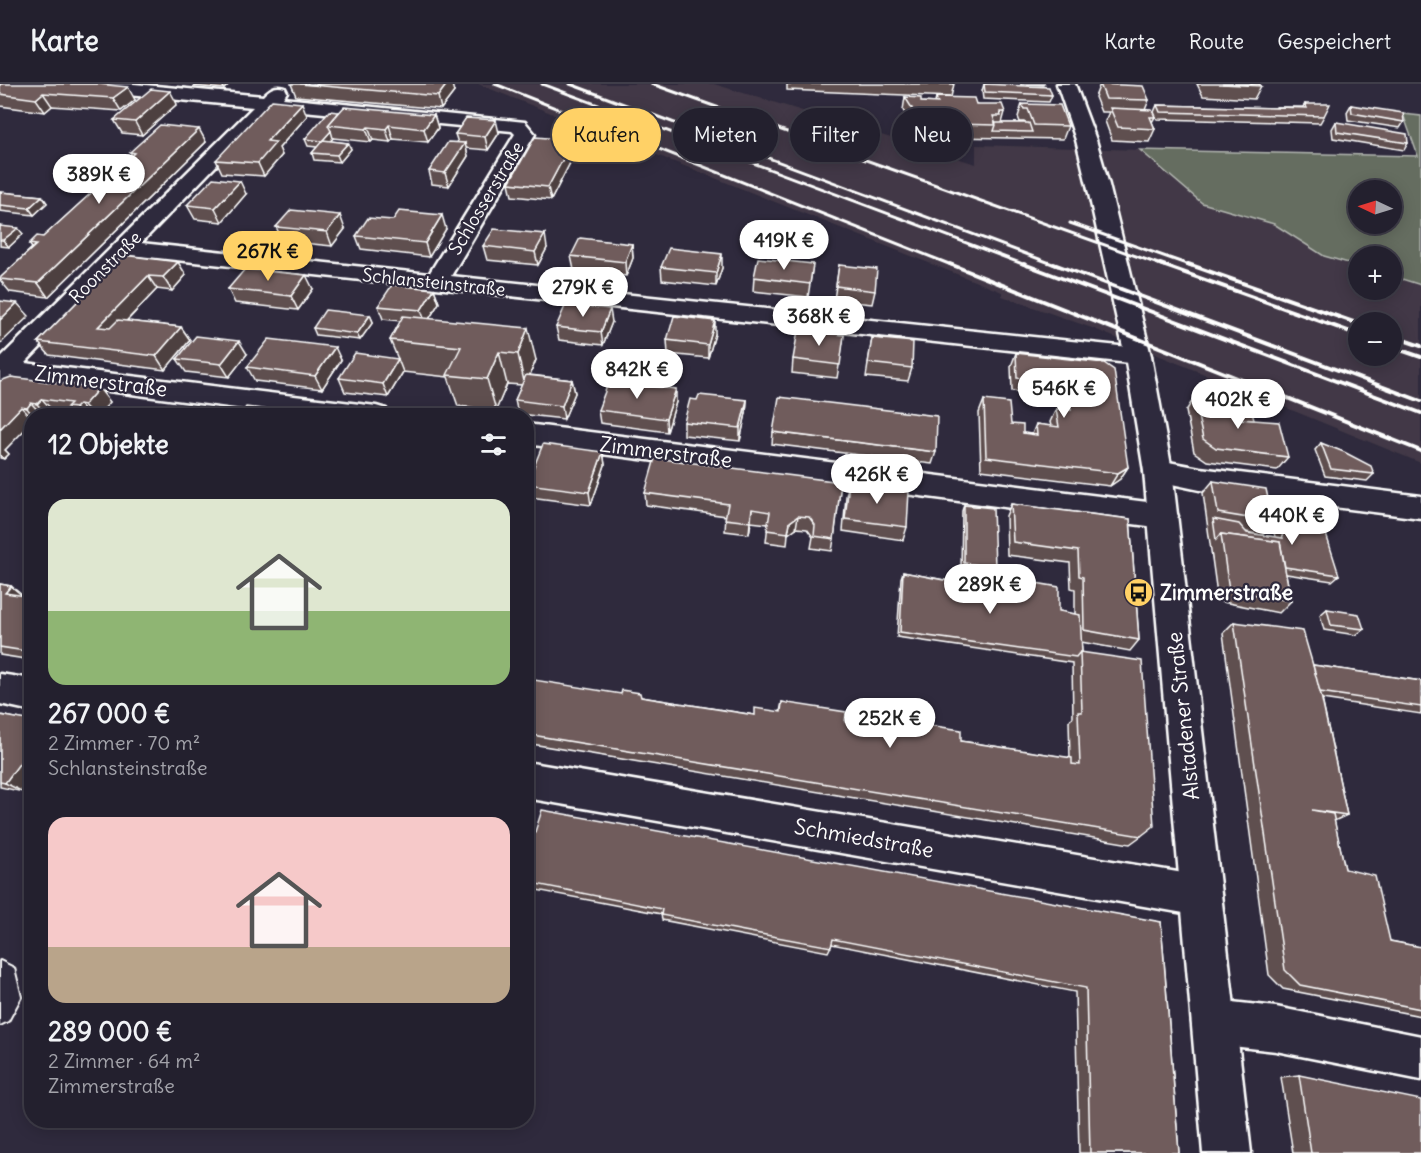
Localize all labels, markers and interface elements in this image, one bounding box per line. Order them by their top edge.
text: Karte [30,23,99,59]
text: Karte [1104,28,1156,55]
text: Route [1189,28,1244,55]
text: Gespeichert [1277,28,1391,55]
chip: Kaufen [552,108,661,162]
chip: Mieten [673,108,778,162]
chip: Filter [790,108,880,162]
chip: Neu [892,108,972,162]
street label: Schlosserstraße [443,137,529,259]
pin: 389K € [50,154,148,205]
text: 389K € [67,161,131,186]
north arrow [1348,180,1402,234]
map controls [1348,180,1402,366]
pin: 419K € [735,220,833,271]
street label: Roonstraße [64,226,146,308]
text: 419K € [754,227,814,252]
pin: 267K € [219,231,317,282]
text: 267K € [237,238,299,263]
button: + [1348,246,1402,300]
street label: Schlansteinstraße [361,263,507,301]
pin: 279K € [534,267,632,318]
text: 279K € [552,274,614,299]
pin: 368K € [770,296,868,347]
text: 368K € [787,303,851,328]
button: − [1348,312,1402,366]
pin: 842K € [588,349,686,400]
text: 842K € [605,356,669,381]
street label: Zimmerstraße [33,359,169,403]
pin: 546K € [1015,368,1113,419]
text: 546K € [1032,375,1096,400]
pin: 402K € [1189,379,1287,430]
text: 402K € [1205,386,1271,411]
text: 12 Objekte [48,428,169,461]
icon: filters [477,428,510,461]
street label: Zimmerstraße [598,430,734,474]
pin: 426K € [828,454,926,505]
text: 426K € [845,461,909,486]
pin: 440K € [1243,495,1341,546]
text: 440K € [1259,502,1325,527]
icon: home [225,538,333,646]
pin: 289K € [941,564,1039,615]
text: 289K € [958,571,1022,596]
bus stop icon: Zimmerstraße [1123,576,1155,608]
place label: Zimmerstraße [1160,579,1293,606]
street label: Alstadener Straße [1161,631,1205,801]
text: 267 000 € [48,697,170,730]
pin: 252K € [841,698,939,749]
text: 252K € [858,705,922,730]
text: 2 Zimmer · 70 m² [48,730,200,755]
text: Schlansteinstraße [48,755,208,780]
street label: Schmiedstraße [792,812,936,864]
icon: home [225,856,333,964]
text: 289 000 € [48,1015,173,1048]
text: 2 Zimmer · 64 m² [48,1048,200,1073]
text: Zimmerstraße [48,1073,175,1098]

